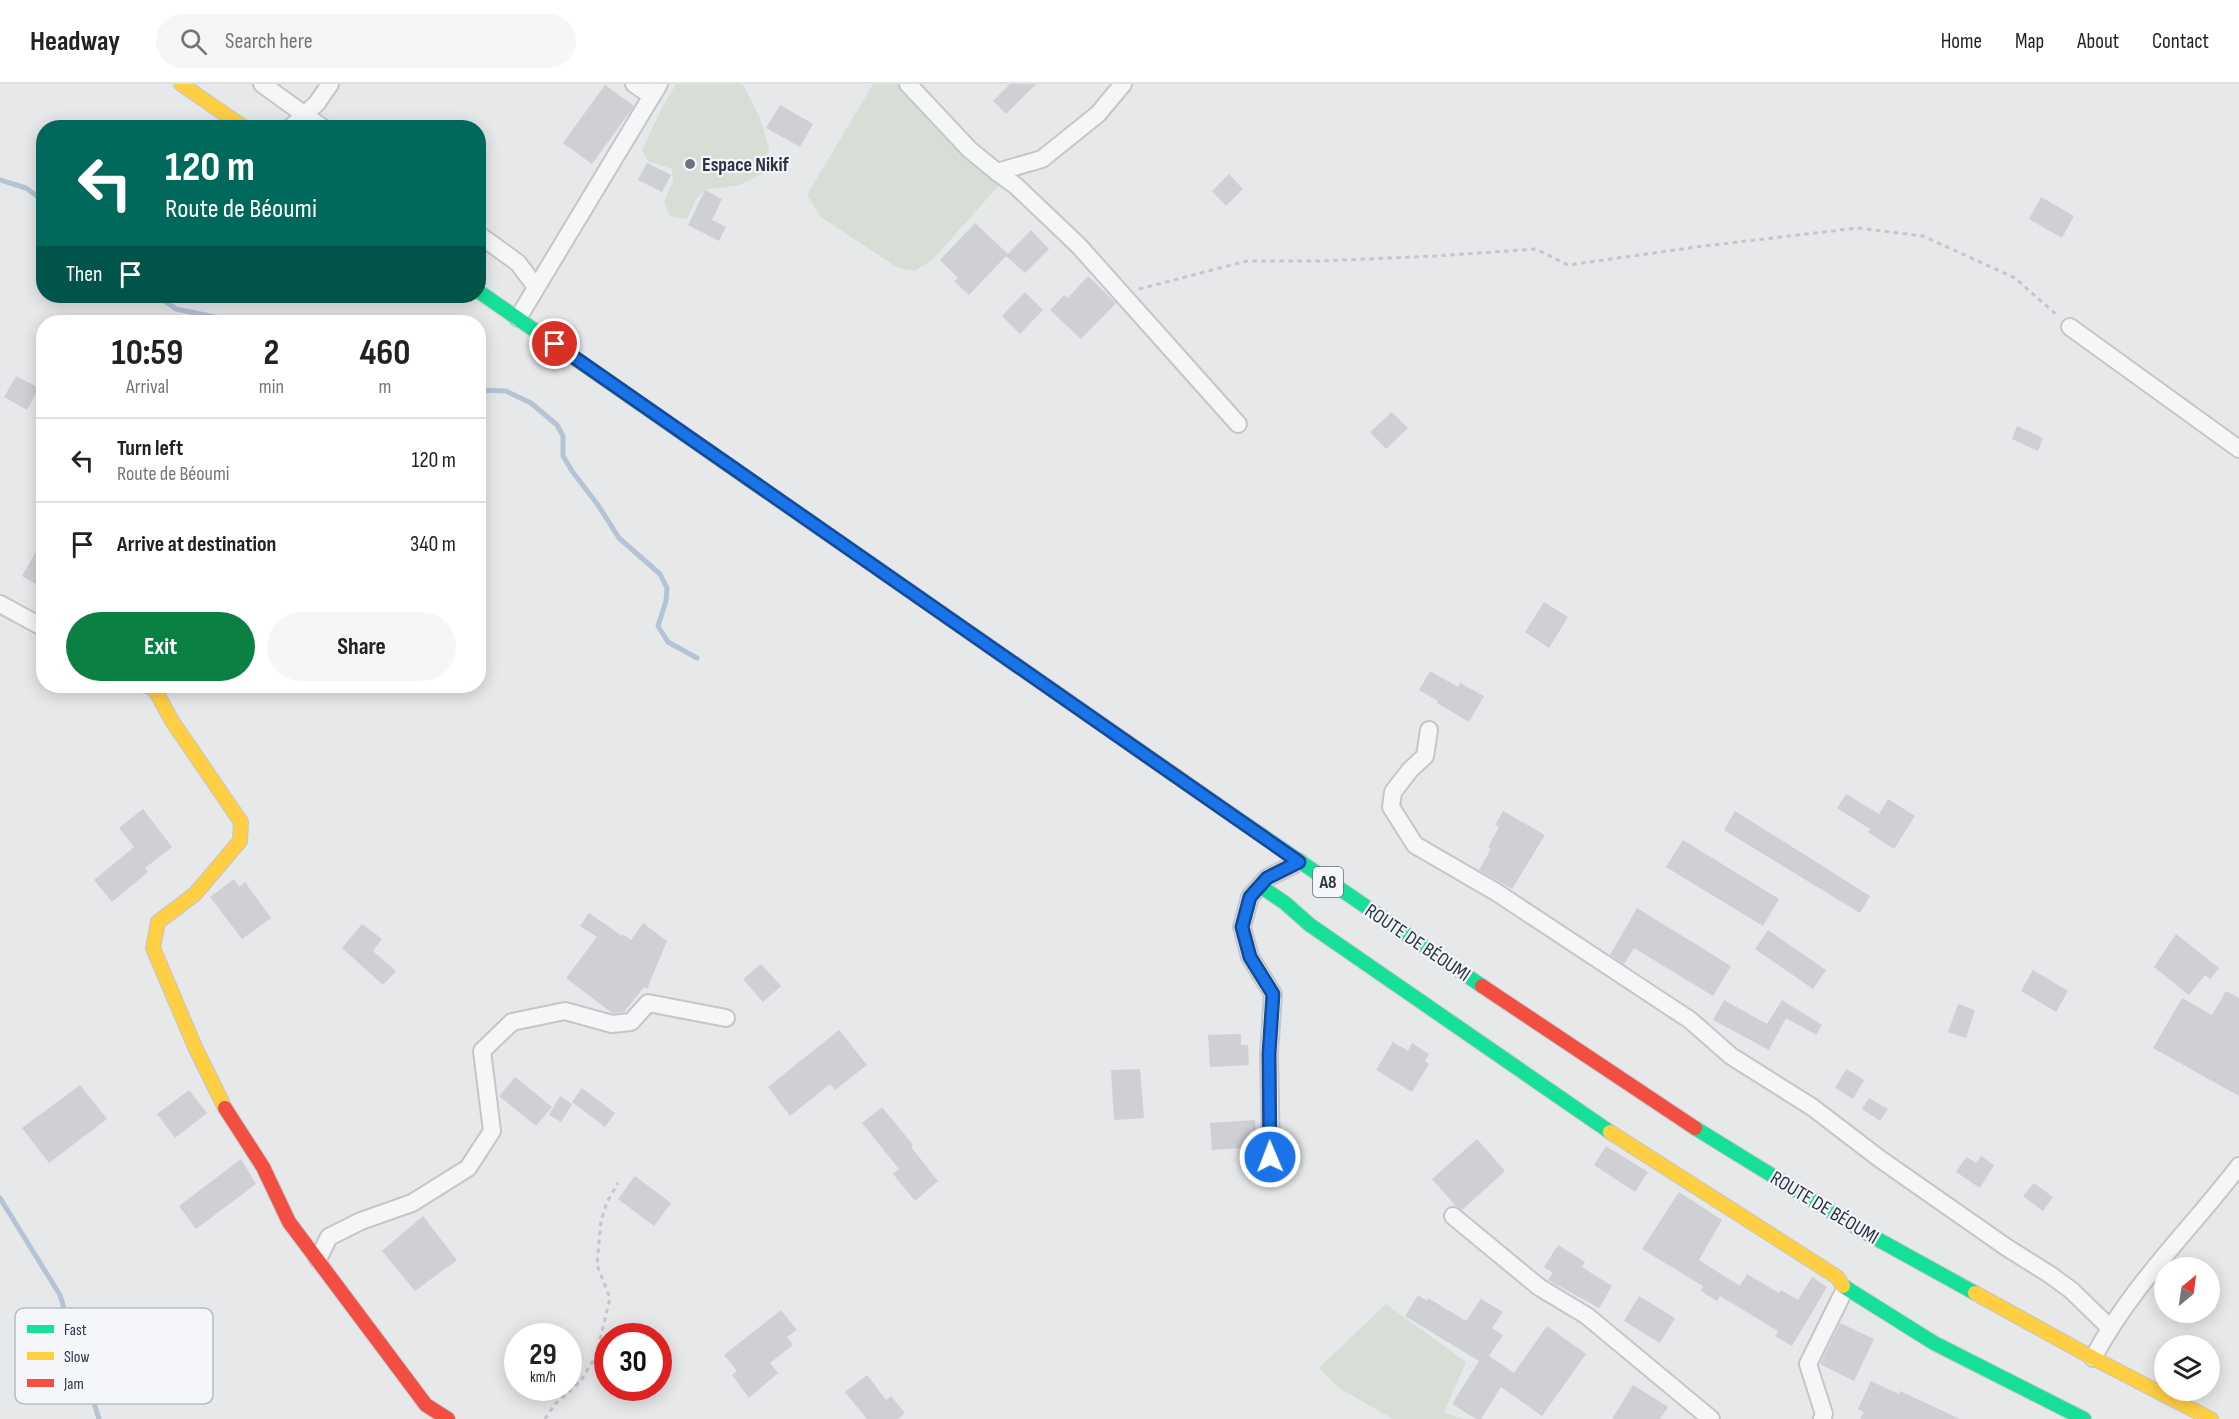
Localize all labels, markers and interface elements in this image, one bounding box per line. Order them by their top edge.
search box [156,14,576,68]
text: Headway [30,25,120,58]
icon: search [177,25,210,58]
text: Search here [225,28,312,55]
text: Home [1941,29,1982,54]
text: Map [2015,29,2044,54]
text: About [2077,29,2119,54]
text: Contact [2152,29,2209,54]
text: 120 m [165,142,255,193]
icon: left [66,144,144,222]
place label: Espace Nikif [702,153,789,177]
marker: Espace Nikif [683,157,697,171]
text: Route de Béoumi [165,193,317,225]
icon: arrive [114,258,147,291]
text: Then [66,261,102,288]
pin [529,318,580,369]
icon: arrive [538,327,571,360]
text: 10:59 [112,332,183,375]
text: 2 [264,332,279,375]
text: 460 [360,332,410,375]
text: Arrival [126,375,169,399]
text: min [259,375,284,399]
text: m [379,375,391,399]
text: Turn left [117,435,183,462]
icon: left [66,444,99,477]
text: 120 m [412,447,456,474]
text: Route de Béoumi [117,462,230,486]
icon: arrive [66,528,99,561]
text: Arrive at destination [117,531,276,558]
text: 340 m [410,531,456,558]
button: Exit [66,612,255,681]
button: Share [267,612,456,681]
road number: A8 [1313,867,1343,897]
street label: ROUTE DE BÉOUMI [1360,899,1475,987]
position arrow [1238,1125,1302,1189]
street label: ROUTE DE BÉOUMI [1766,1166,1883,1250]
north arrow [2154,1257,2220,1323]
map controls [2154,1257,2220,1401]
legend [15,1308,213,1404]
text: Fast [64,1321,87,1340]
speed limit sign: 30 [594,1323,672,1401]
button: layers [2154,1335,2220,1401]
text: 29 [529,1337,557,1373]
text: Slow [64,1348,89,1367]
text: km/h [530,1368,556,1387]
text: Jam [63,1375,84,1394]

